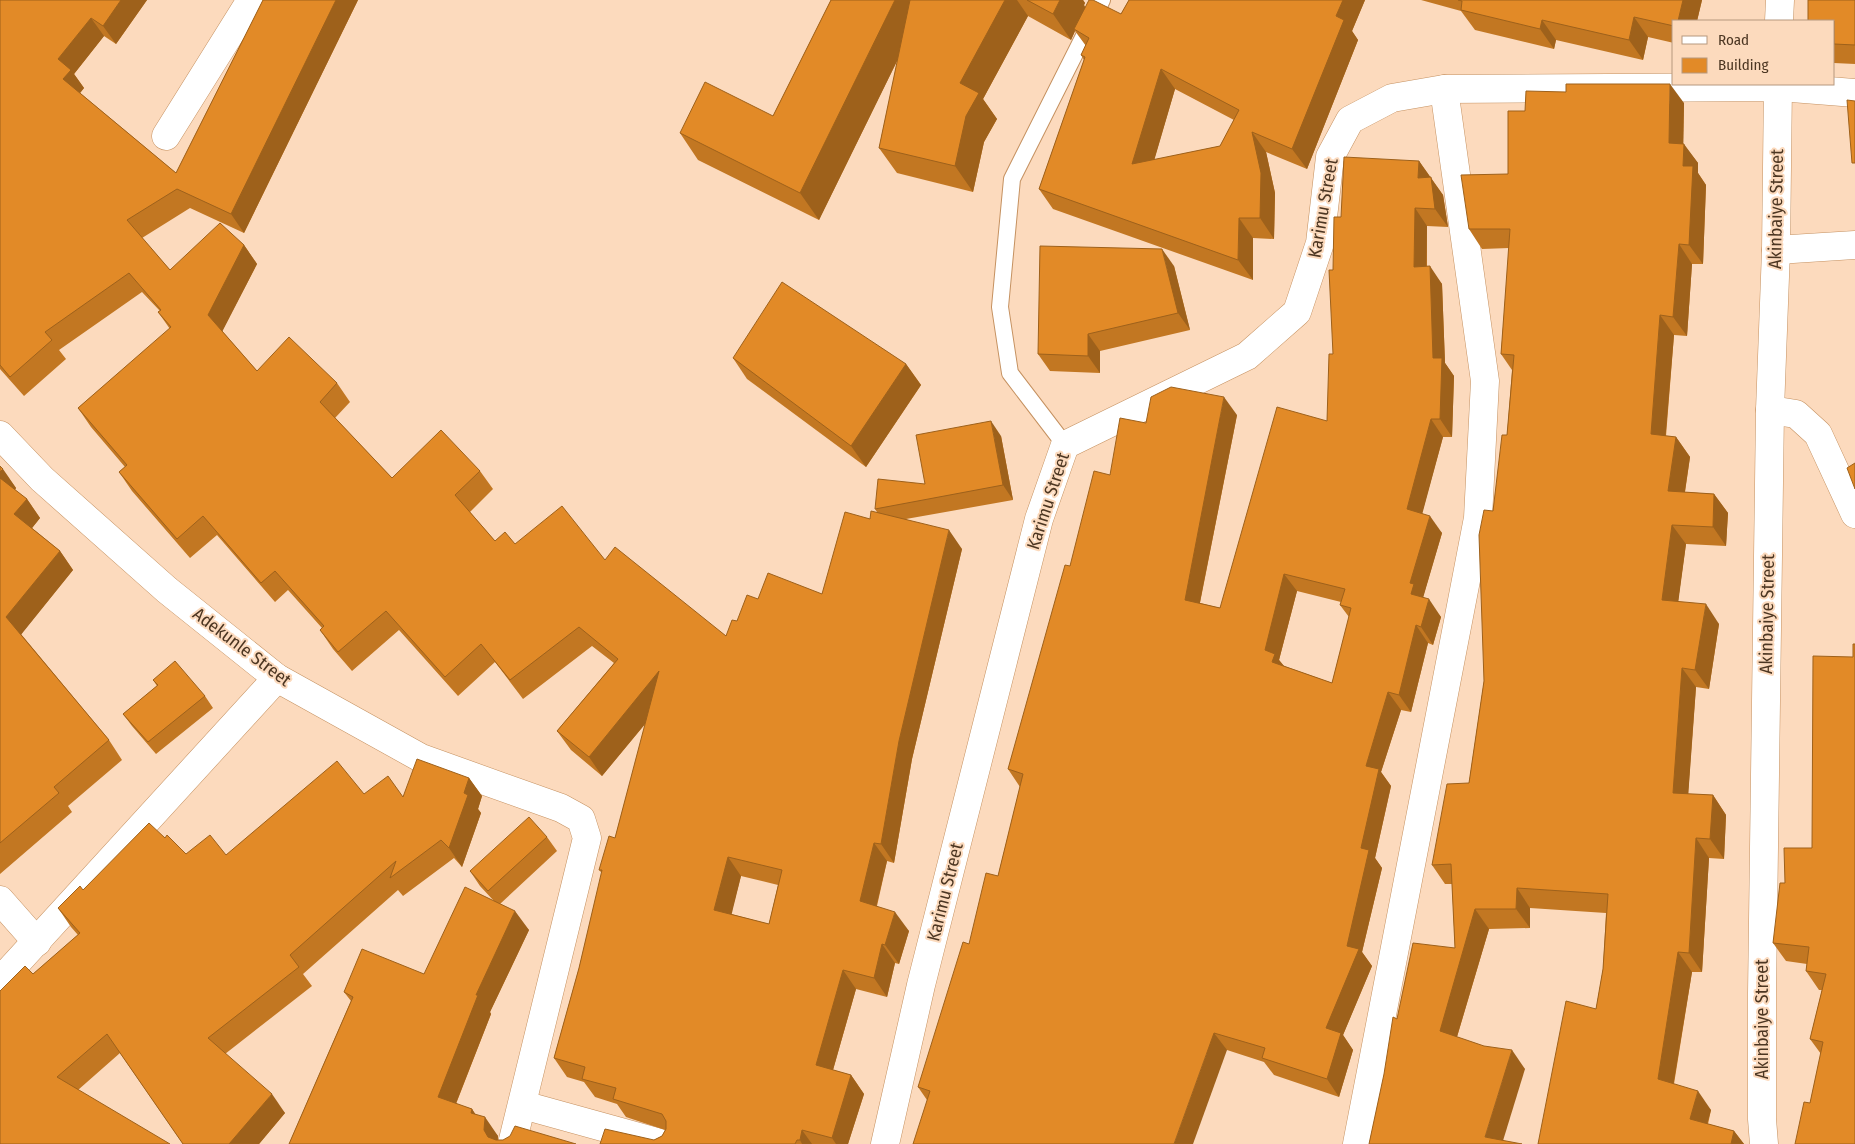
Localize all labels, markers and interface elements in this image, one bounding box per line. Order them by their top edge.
legend [1672,20,1835,85]
text: Road [1718,31,1749,49]
text: Building [1718,56,1769,74]
street label: Akinbaiye Street [1764,149,1788,269]
street label: Karimu Street [1303,156,1343,260]
street label: Karimu Street [1022,450,1074,552]
street label: Akinbaiye Street [1755,554,1779,674]
street label: Adekunle Street [189,603,296,691]
street label: Karimu Street [922,840,968,944]
street label: Akinbaiye Street [1751,959,1773,1079]

